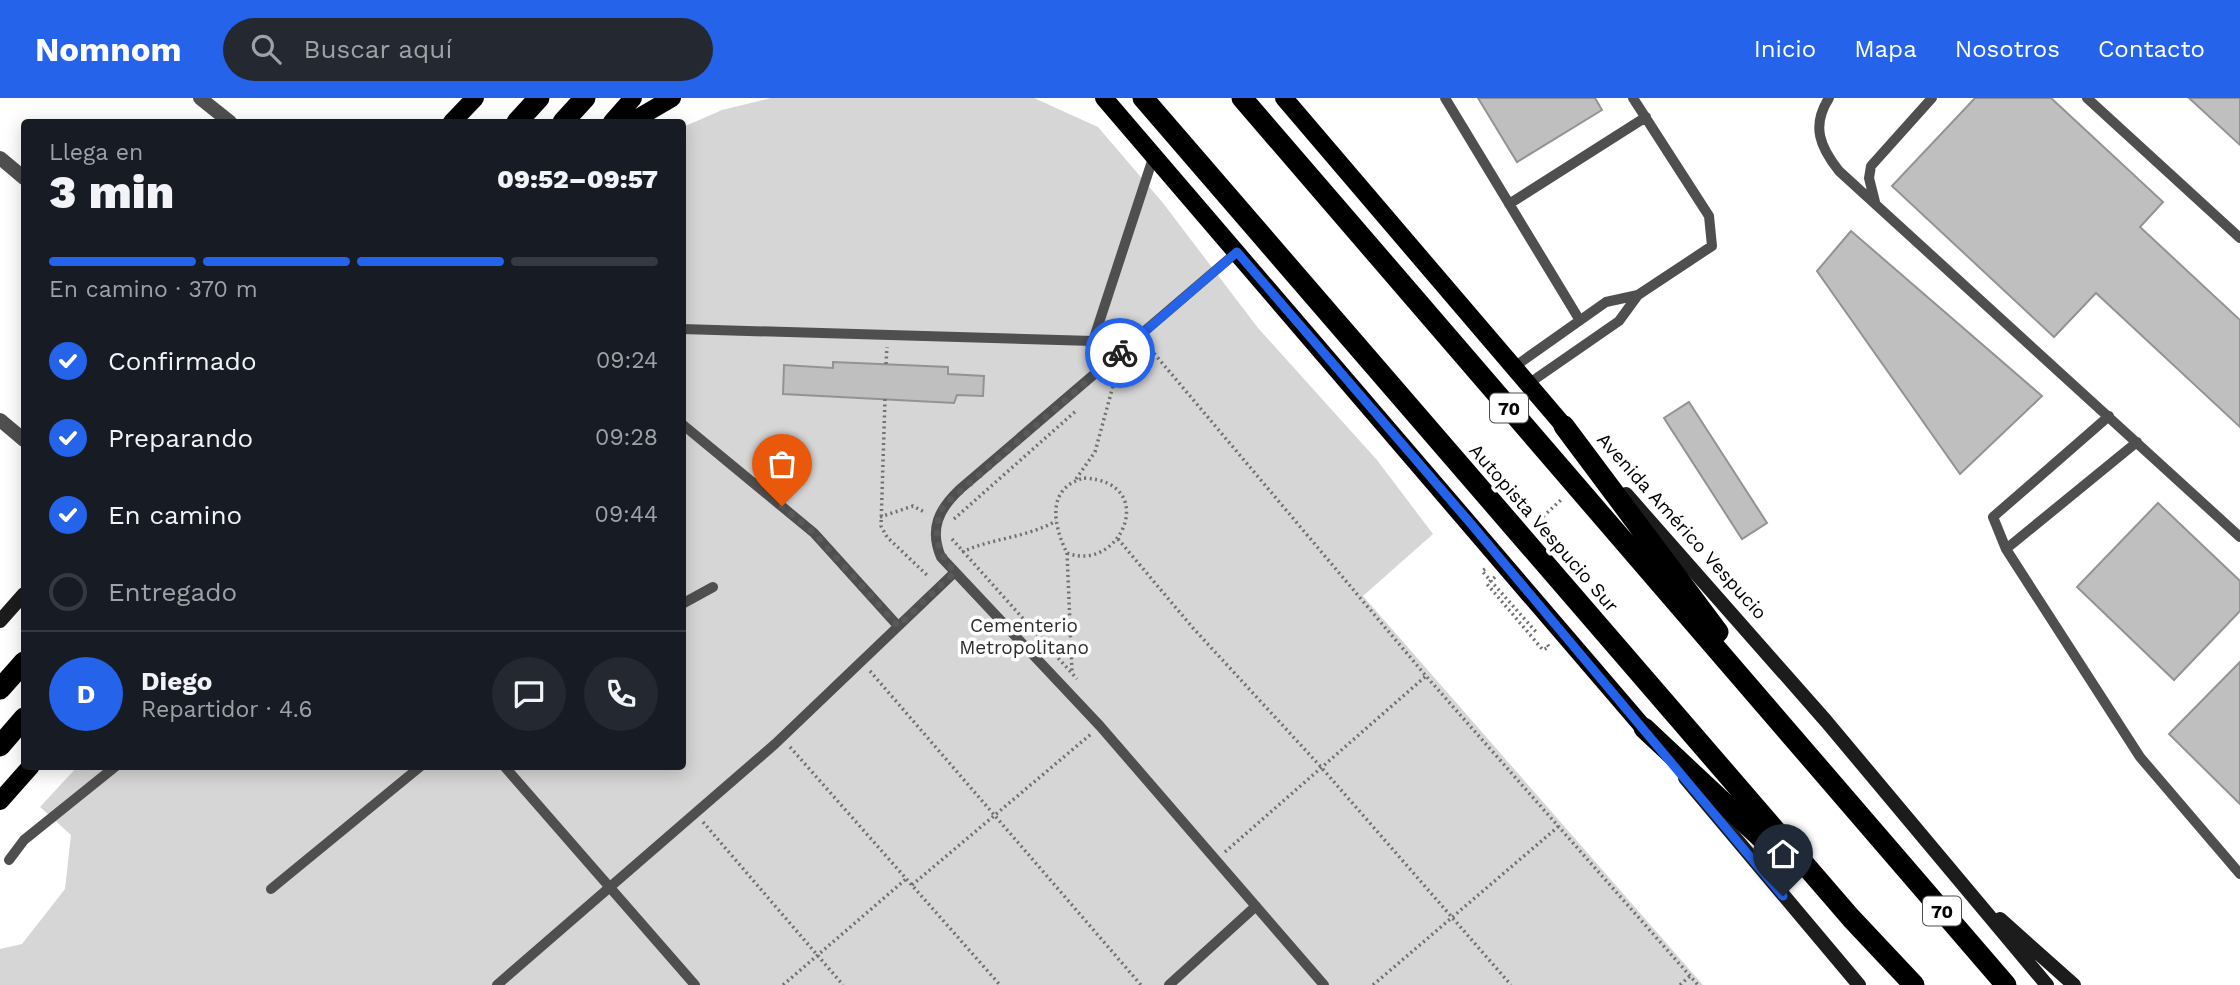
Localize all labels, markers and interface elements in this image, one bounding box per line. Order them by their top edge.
search box [223,18,713,81]
text: Nomnom [35,30,181,69]
icon: search [247,30,285,68]
text: Buscar aquí [303,34,452,64]
text: Inicio [1754,35,1816,63]
text: Mapa [1854,35,1917,63]
text: Nosotros [1955,35,2060,63]
text: Contacto [2098,35,2205,63]
text: Llega en [49,139,143,166]
text: 09:52–09:57 [497,164,658,194]
text: 3 min [49,165,174,219]
text: En camino · 370 m [49,276,258,303]
courier [1085,318,1155,388]
icon: bike [1101,334,1139,372]
icon: check [49,342,87,380]
text: Confirmado [108,346,257,376]
text: 09:24 [596,347,658,374]
road number: 70 [1490,394,1528,422]
icon: check [49,419,87,457]
text: Preparando [108,423,253,453]
text: 09:28 [595,424,658,451]
street label: Avenida Américo Vespucio [1592,428,1772,624]
pin [752,434,812,506]
street label: Autopista Vespucio Sur [1465,439,1624,617]
icon: bag [763,445,801,483]
icon: check [49,496,87,534]
text: En camino [108,500,242,530]
text: 09:44 [595,501,658,528]
text: Entregado [108,577,237,607]
park label: Cementerio Metropolitano [959,614,1089,659]
button: chat [492,657,566,731]
button: phone [584,657,658,731]
text: Diego [141,666,212,696]
text: D [77,679,95,709]
text: Repartidor · 4.6 [141,696,313,723]
pin [1753,824,1813,896]
icon: home [1764,835,1802,873]
road number: 70 [1923,896,1961,926]

